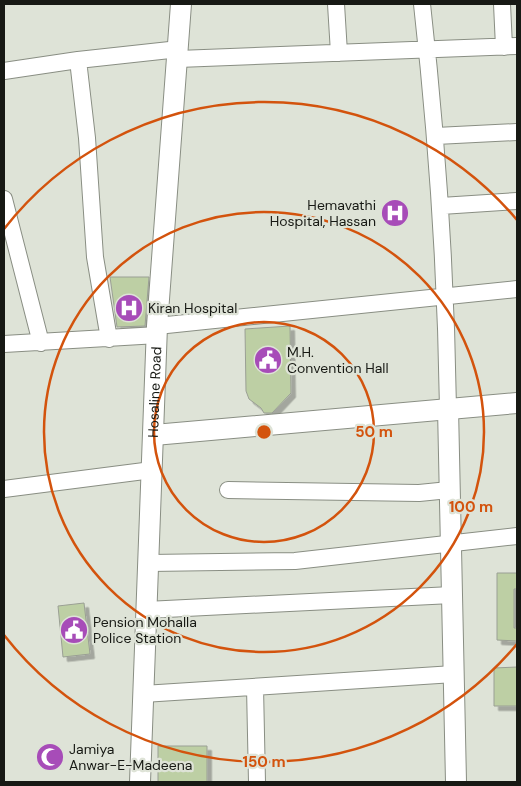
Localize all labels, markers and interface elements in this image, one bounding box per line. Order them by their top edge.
place label: Hemavathi Hospital, Hassan [270,196,376,230]
hospital icon: Hemavathi Hospital, Hassan [380,198,410,228]
hospital icon: Kiran Hospital [114,293,144,323]
place label: Kiran Hospital [148,299,237,317]
place label: M.H. Convention Hall [287,343,389,377]
public building icon: M.H. Convention Hall [253,345,283,375]
street label: Hosaline Road [144,346,165,438]
text: 50 m [355,422,393,442]
centre of rings [255,423,273,441]
text: 100 m [449,497,493,517]
place label: Pension Mohalla Police Station [93,613,197,647]
public building icon: Pension Mohalla Police Station [59,615,89,645]
place label: Jamiya Anwar-E-Madeena [69,740,192,774]
mosque icon: Jamiya Anwar-E-Madeena [35,742,65,772]
text: 150 m [243,752,286,772]

